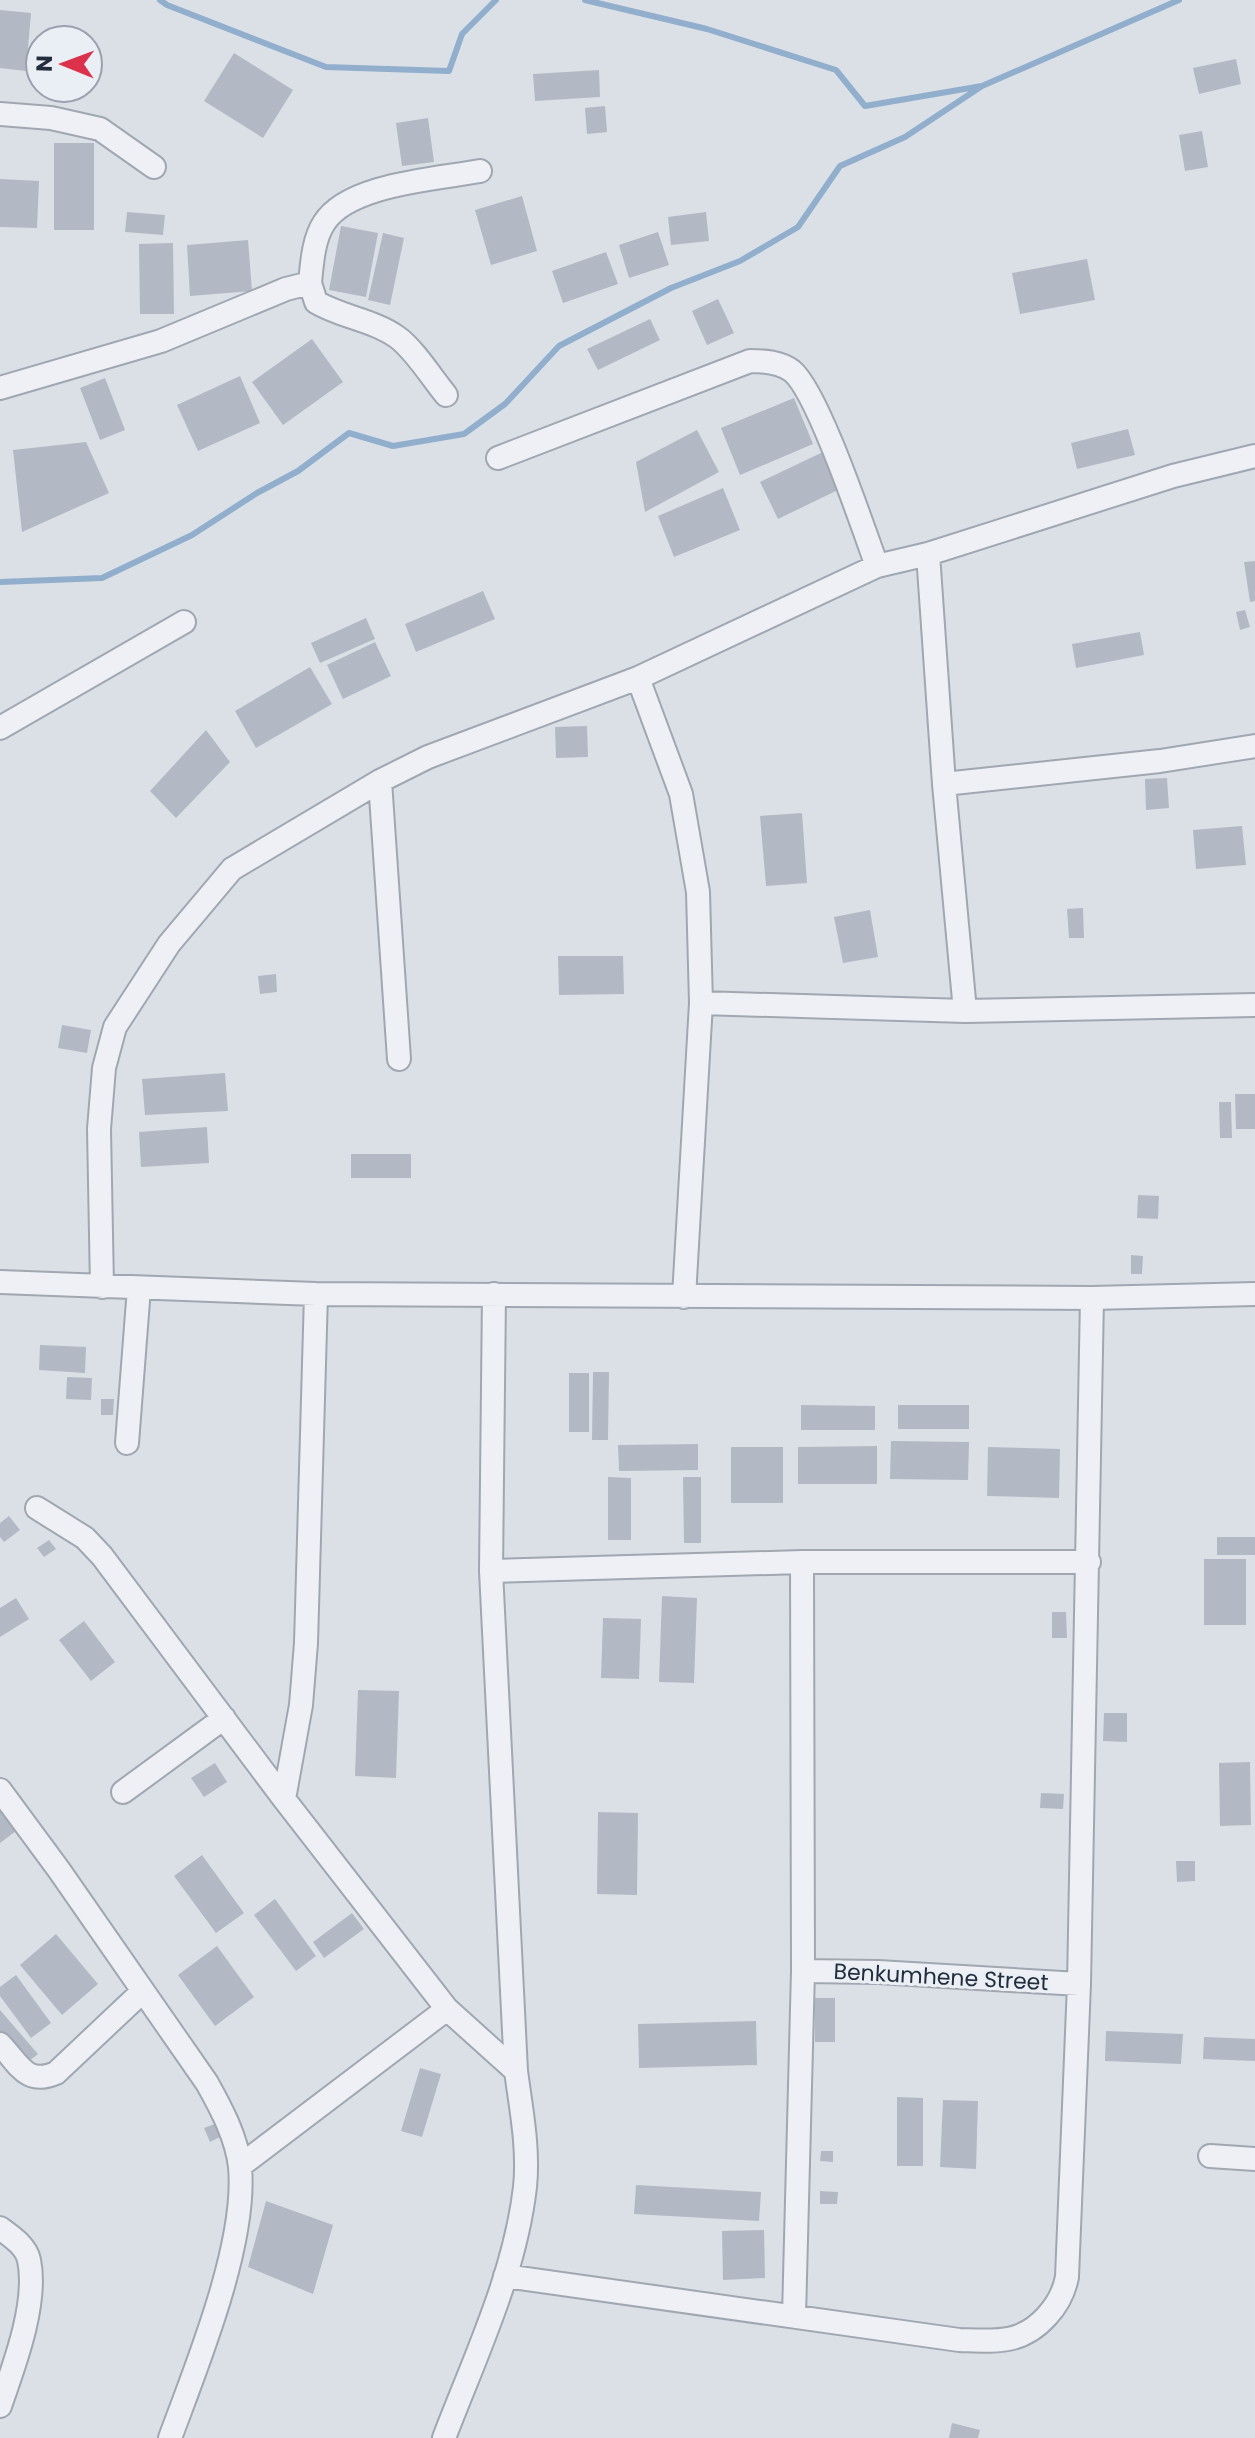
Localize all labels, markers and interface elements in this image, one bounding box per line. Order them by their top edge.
north arrow [24,24,104,104]
text: N [29,55,60,72]
street label: Benkumhene Street [833,1956,1049,1998]

